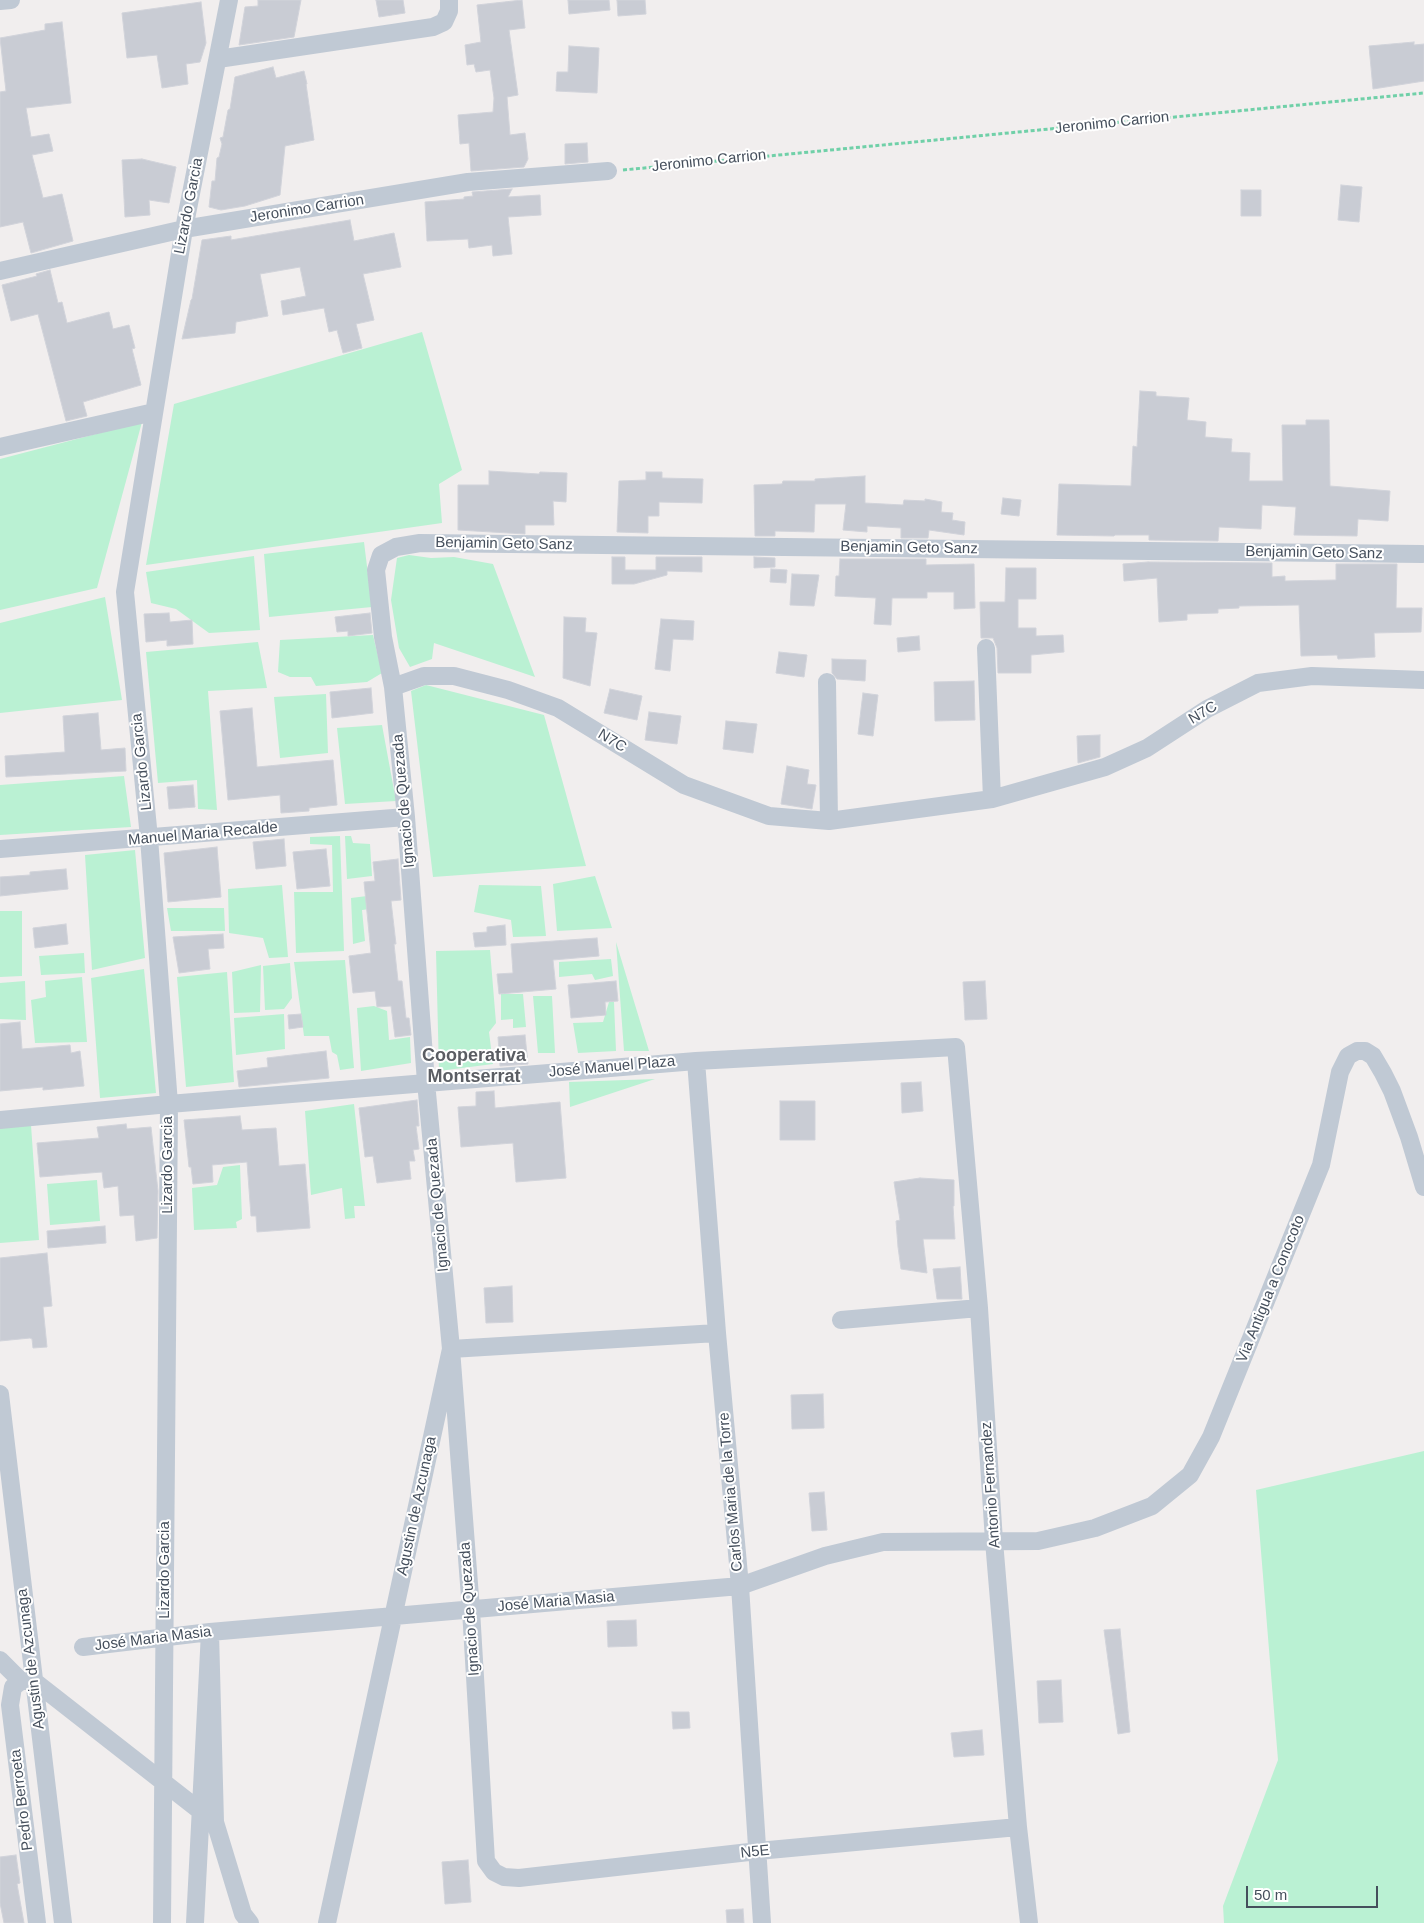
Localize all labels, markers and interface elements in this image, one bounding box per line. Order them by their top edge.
street label: Jeronimo Carrion [1054,108,1170,138]
street label: Jeronimo Carrion [651,146,767,176]
street label: Lizardo Garcia [171,156,207,256]
street label: Jeronimo Carrion [249,191,365,227]
street label: Benjamin Geto Sanz [435,534,573,554]
street label: Benjamin Geto Sanz [840,538,978,558]
street label: Benjamin Geto Sanz [1245,543,1383,563]
street label: N7C [1186,698,1220,728]
street label: Lizardo Garcia [128,713,156,811]
street label: N7C [595,726,629,756]
street label: Ignacio de Quezada [389,733,419,869]
street label: Manuel Maria Recalde [127,818,279,850]
district label: Cooperativa Montserrat [422,1045,526,1088]
street label: José Manuel Plaza [548,1053,676,1081]
street label: Lizardo Garcia [159,1116,177,1214]
street label: Ignacio de Quezada [423,1137,453,1273]
street label: Via Antigua a Conocoto [1233,1213,1309,1365]
street label: Carlos Maria de la Torre [715,1411,747,1573]
street label: Antonio Fernandez [978,1421,1004,1549]
street label: Agustin de Azcunaga [393,1435,441,1577]
street label: Lizardo Garcia [156,1521,174,1619]
street label: Ignacio de Quezada [456,1541,484,1677]
street label: Agustin de Azcunaga [13,1588,49,1730]
street label: José Maria Masia [497,1588,615,1616]
street label: José Maria Masia [94,1623,212,1655]
street label: Pedro Berroeta [7,1748,37,1852]
street label: N5E [740,1842,770,1862]
scale bar [1249,1876,1382,1908]
text: 50 m [1254,1886,1287,1903]

